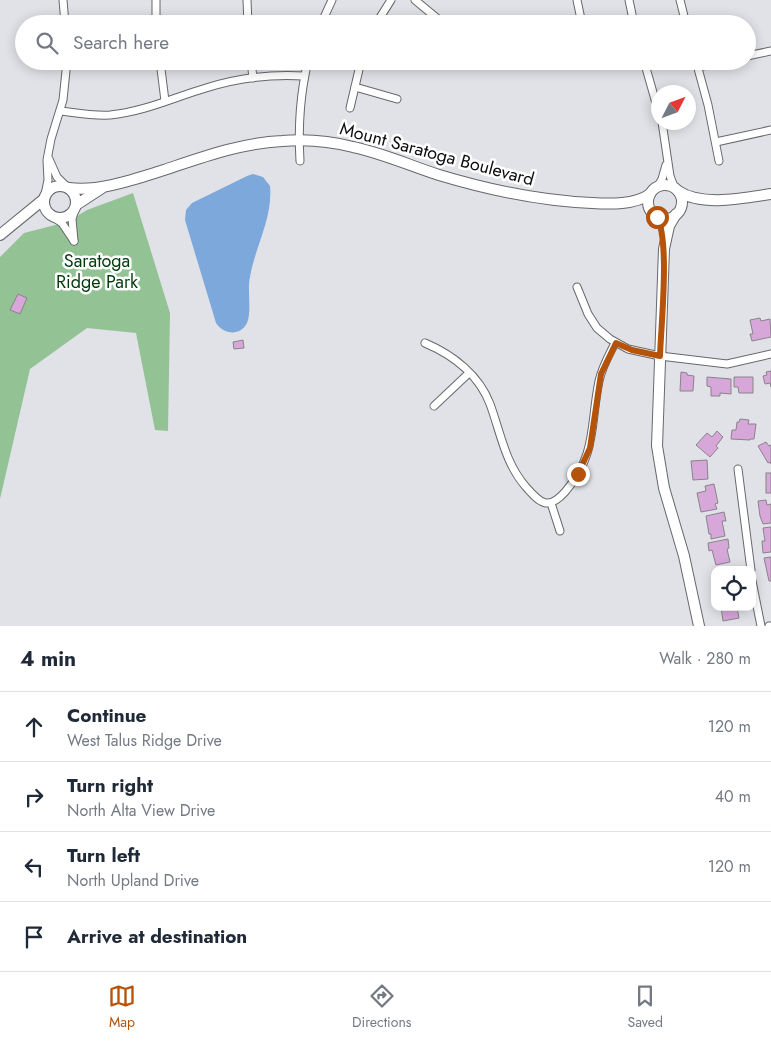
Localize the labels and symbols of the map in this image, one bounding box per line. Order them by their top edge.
north arrow [651,85,696,130]
street label: Mount Saratoga Boulevard [337,116,537,192]
route start [646,206,669,229]
park label: Saratoga Ridge Park [56,248,138,295]
route end [567,463,590,486]

